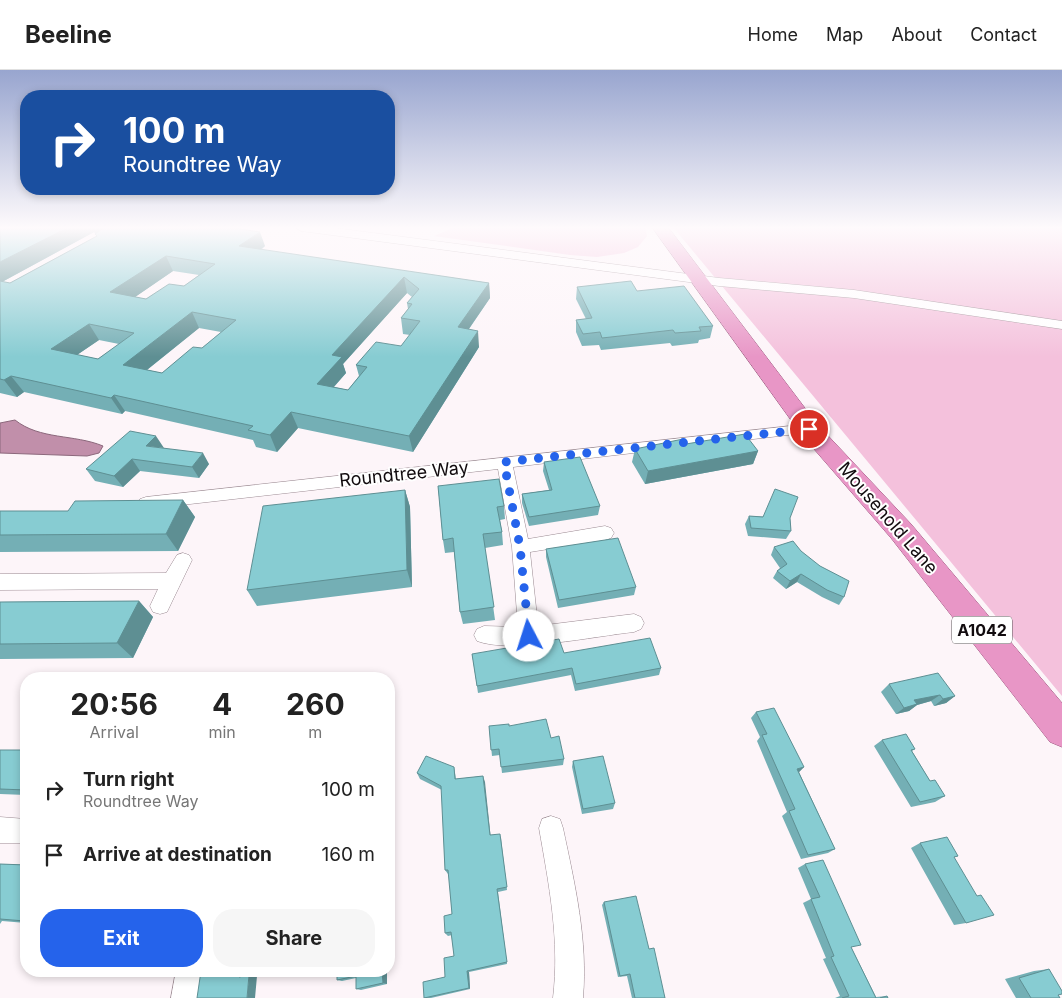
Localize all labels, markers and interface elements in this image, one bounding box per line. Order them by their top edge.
text: Beeline [25,20,112,49]
text: Home [748,24,798,45]
text: Map [826,24,863,45]
text: About [891,24,942,45]
text: Contact [970,24,1037,45]
text: 100 m [123,109,226,151]
icon: right [40,110,105,175]
text: Roundtree Way [123,151,282,177]
pin [788,408,830,450]
icon: arrive [795,415,823,443]
street label: Roundtree Way [338,456,470,491]
street label: Mousehold Lane [834,458,943,578]
position arrow [502,609,554,661]
road number: A1042 [952,616,1012,644]
text: 20:56 [70,686,158,722]
text: 4 [212,686,232,722]
text: 260 [286,686,345,722]
text: Arrival [90,722,139,742]
text: min [208,722,236,742]
text: m [308,722,322,742]
text: Turn right [83,768,174,791]
icon: right [40,776,68,804]
text: 100 m [321,778,375,801]
text: Roundtree Way [83,791,198,811]
icon: arrive [40,841,68,869]
text: Arrive at destination [83,843,272,866]
text: 160 m [322,843,375,866]
button: Exit [40,909,203,967]
button: Share [213,909,375,967]

